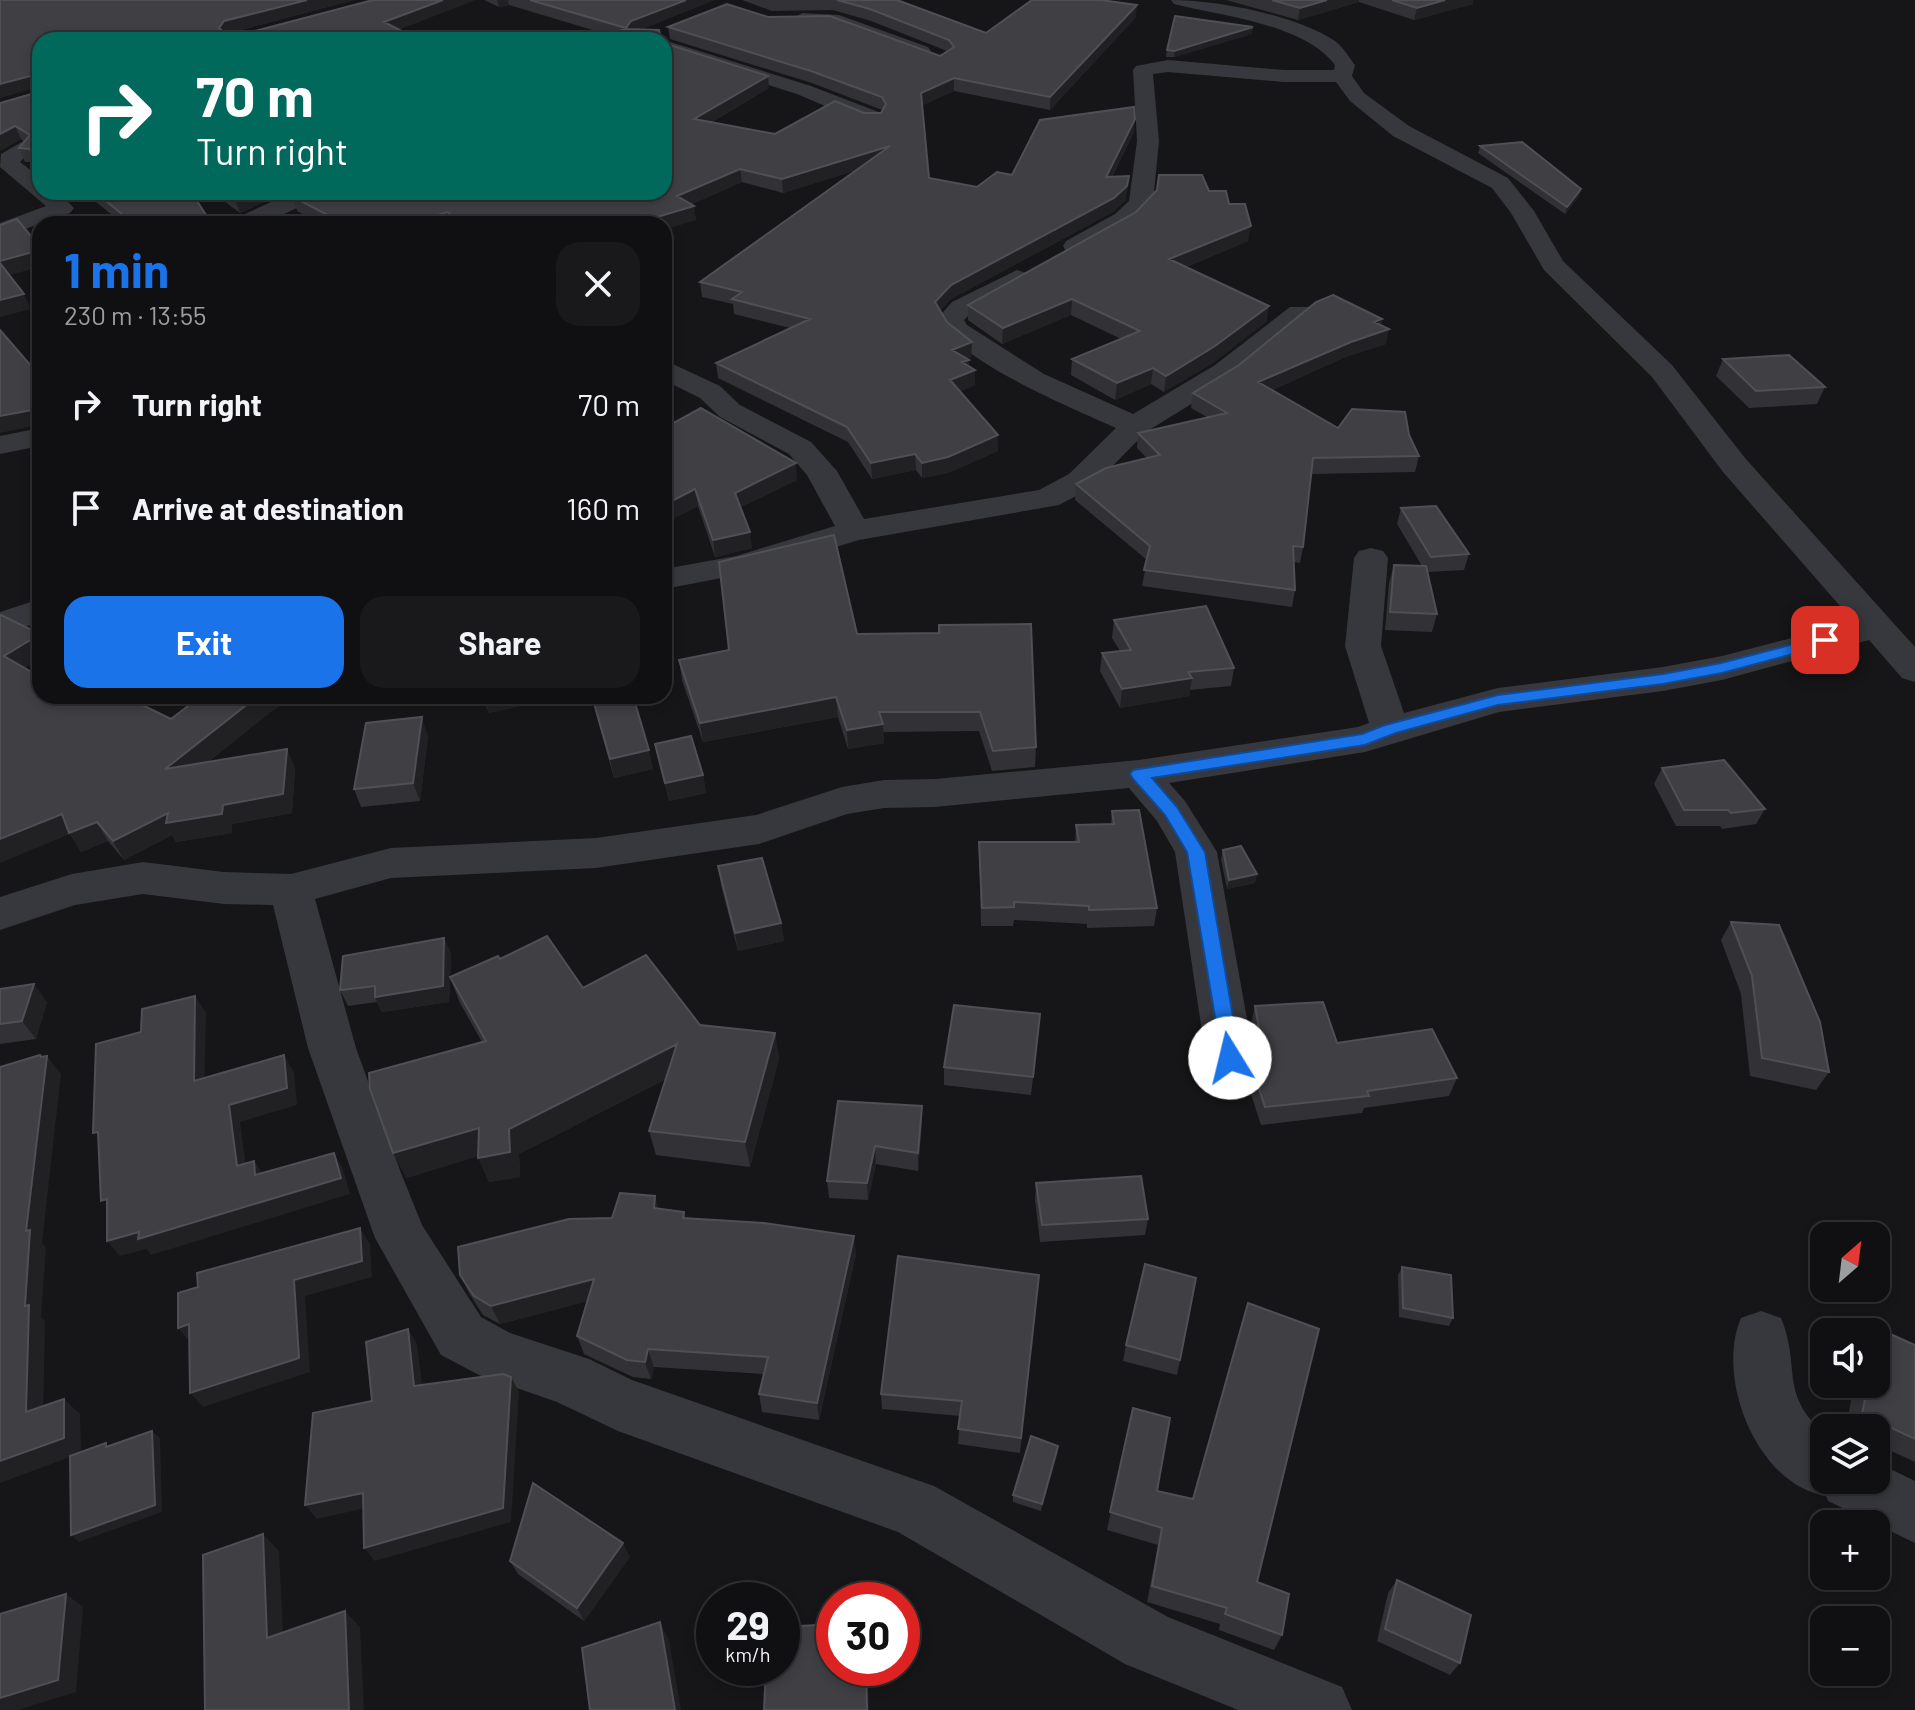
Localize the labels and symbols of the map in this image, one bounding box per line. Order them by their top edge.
pin [1791,606,1859,674]
position arrow [1188,1016,1272,1100]
north arrow [1810,1222,1890,1302]
speed limit sign: 30 [816,1582,920,1686]

